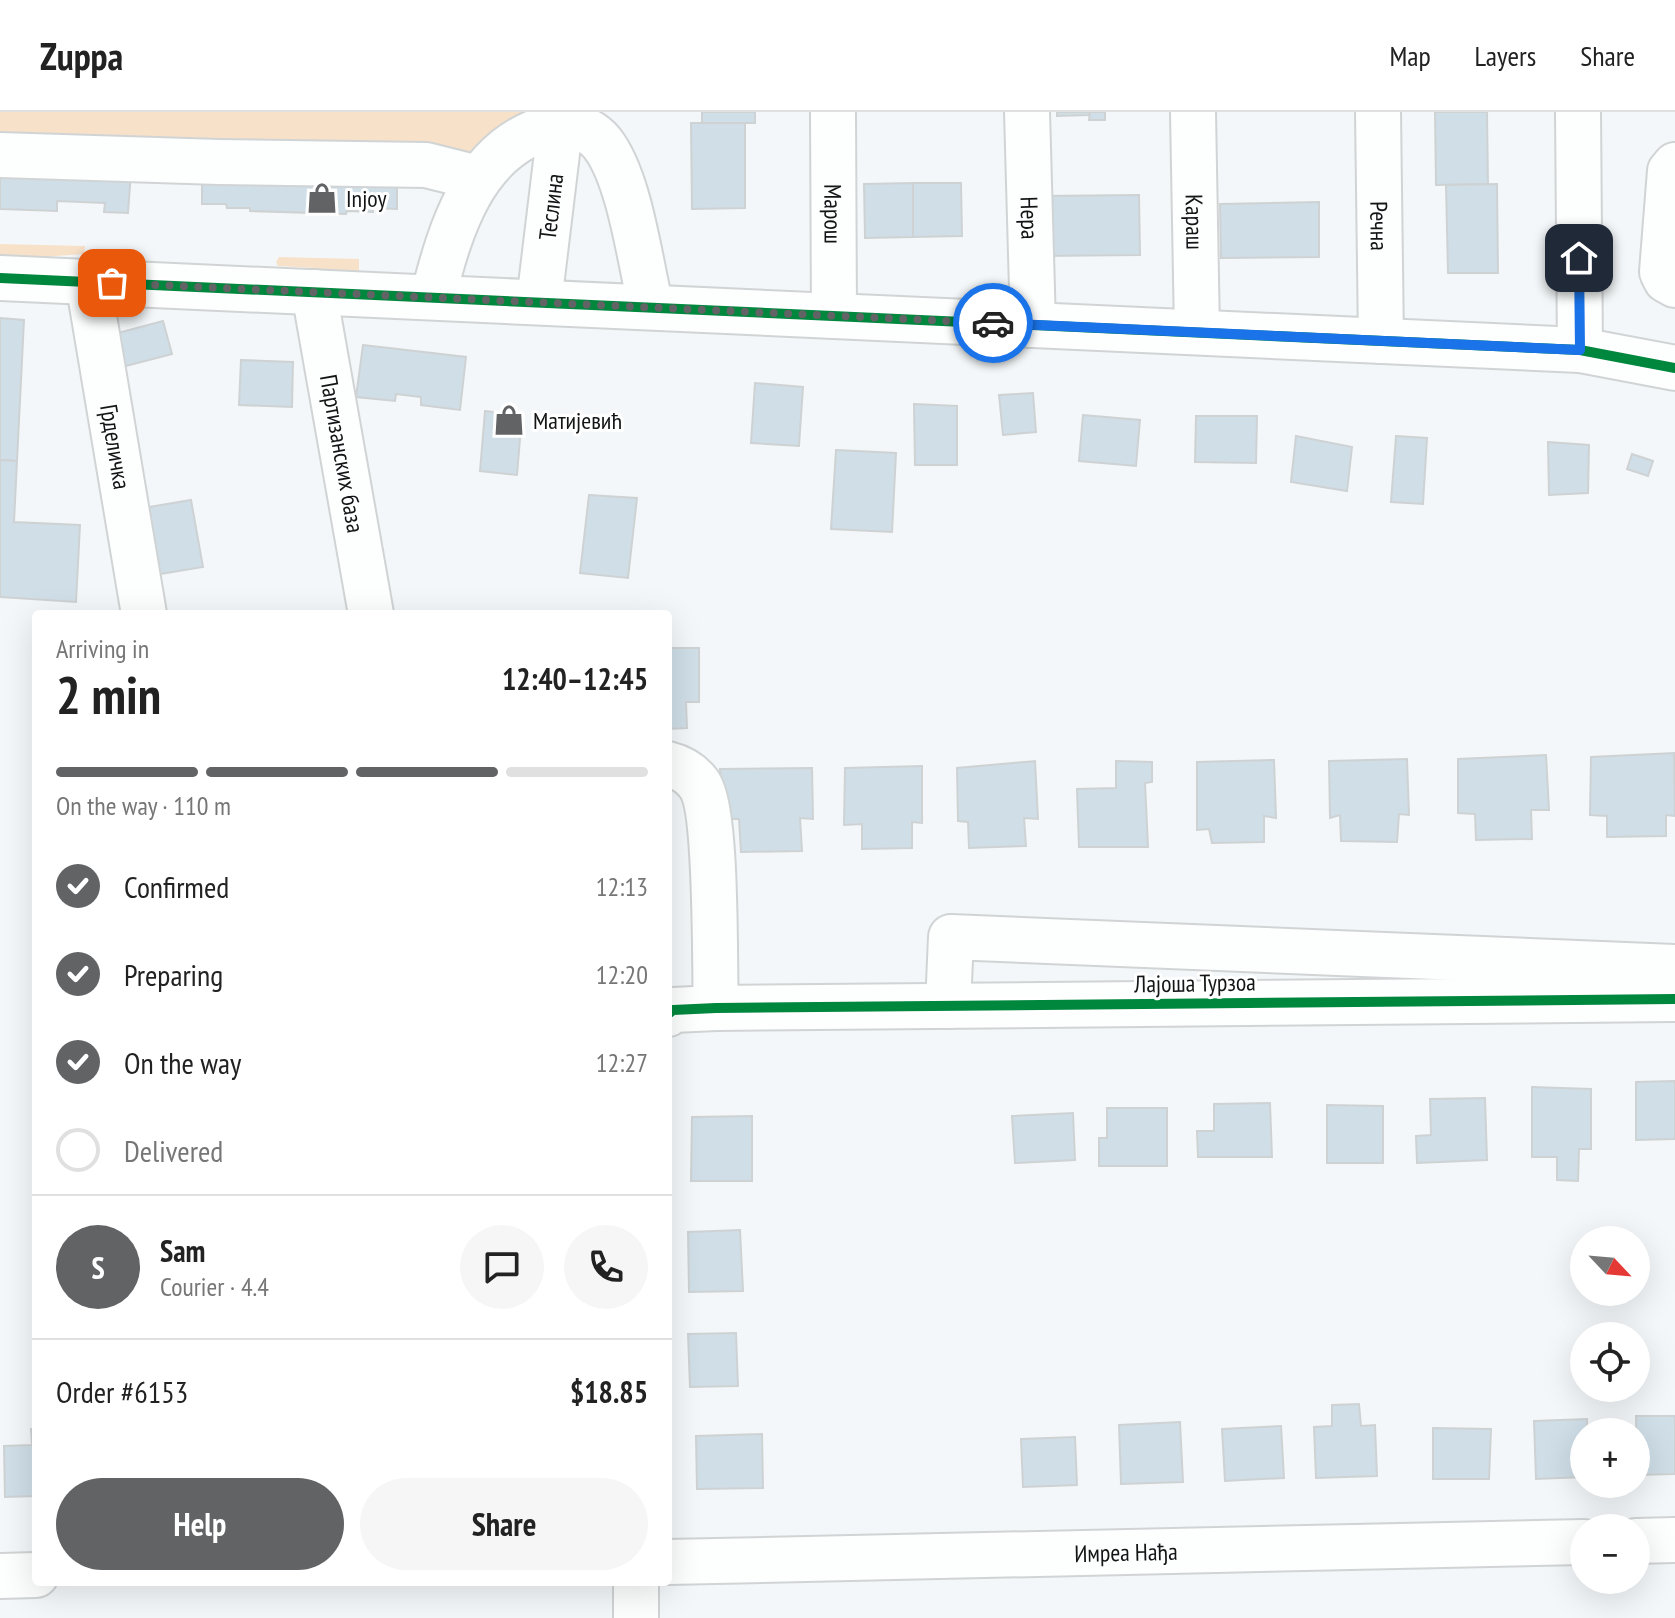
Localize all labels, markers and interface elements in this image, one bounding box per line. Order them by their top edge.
text: Zuppa [40,31,123,80]
text: Map [1389,37,1431,74]
text: Layers [1475,37,1536,74]
text: Share [1580,37,1635,74]
street label: Теслина [531,172,570,242]
shop icon: Injoy [305,181,339,215]
place label: Injoy [346,183,386,214]
street label: Марош [818,184,849,244]
street label: Караш [1179,194,1211,250]
street label: Нера [1014,196,1046,240]
street label: Речна [1364,201,1395,251]
pin [1545,224,1613,292]
icon: home [1557,236,1601,280]
pin [78,249,146,317]
icon: bag [90,261,134,305]
courier [953,283,1033,363]
icon: car [971,301,1015,345]
street label: Партизанских база [313,372,372,535]
street label: Грделичка [93,402,138,492]
shop icon: Матијевић [492,403,526,437]
place label: Матијевић [533,405,622,436]
text: Arriving in [56,632,149,665]
text: 12:40–12:45 [502,659,648,698]
text: 2 min [56,661,161,728]
text: On the way · 110 m [56,789,231,822]
icon: check [56,864,100,908]
text: Confirmed [124,867,229,906]
text: 12:13 [596,870,648,903]
icon: check [56,952,100,996]
text: Preparing [124,955,223,994]
text: 12:20 [596,958,648,991]
street label: Лајоша Турзоа [1133,966,1256,1000]
icon: check [56,1040,100,1084]
text: On the way [124,1043,241,1082]
text: 12:27 [596,1046,648,1079]
text: Delivered [124,1131,223,1170]
button: chat [460,1225,544,1309]
button: phone [564,1225,648,1309]
north arrow [1570,1226,1650,1306]
map controls [1570,1226,1650,1594]
text: Sam [160,1231,205,1270]
text: S [91,1248,105,1287]
text: Courier · 4.4 [160,1270,269,1303]
button: locate [1570,1322,1650,1402]
text: Order #6153 [56,1372,188,1411]
text: $18.85 [570,1372,648,1411]
button: + [1570,1418,1650,1498]
button: Help [56,1478,344,1570]
button: Share [360,1478,648,1570]
button: − [1570,1514,1650,1594]
street label: Имреа Нађа [1074,1535,1178,1569]

